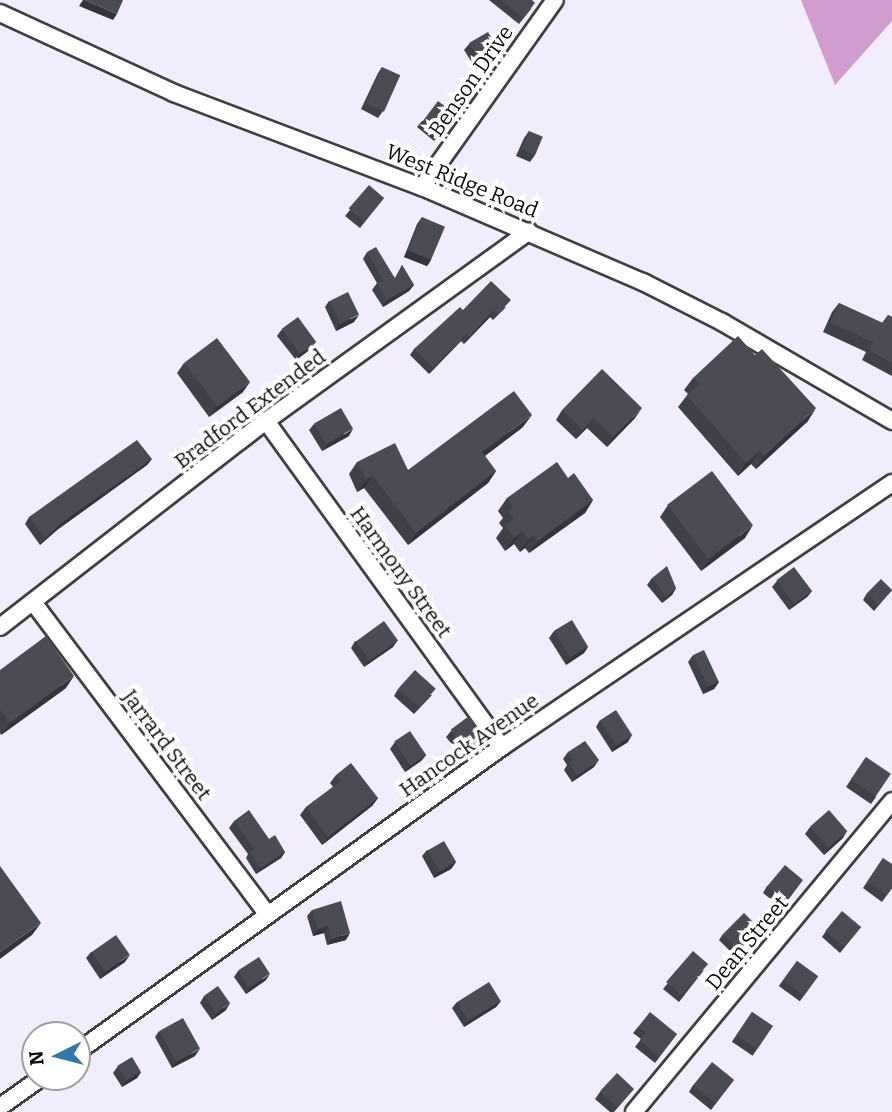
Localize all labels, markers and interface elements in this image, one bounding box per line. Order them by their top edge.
street label: Benson Drive [424,21,518,141]
street label: West Ridge Road [382,139,542,223]
street label: Bradford Extended [170,344,330,474]
street label: Harmony Street [345,501,457,643]
street label: Jarrard Street [117,685,217,805]
street label: Hancock Avenue [395,688,543,802]
street label: Dean Street [700,891,794,995]
north arrow [21,1021,91,1091]
text: N [24,1050,49,1067]

